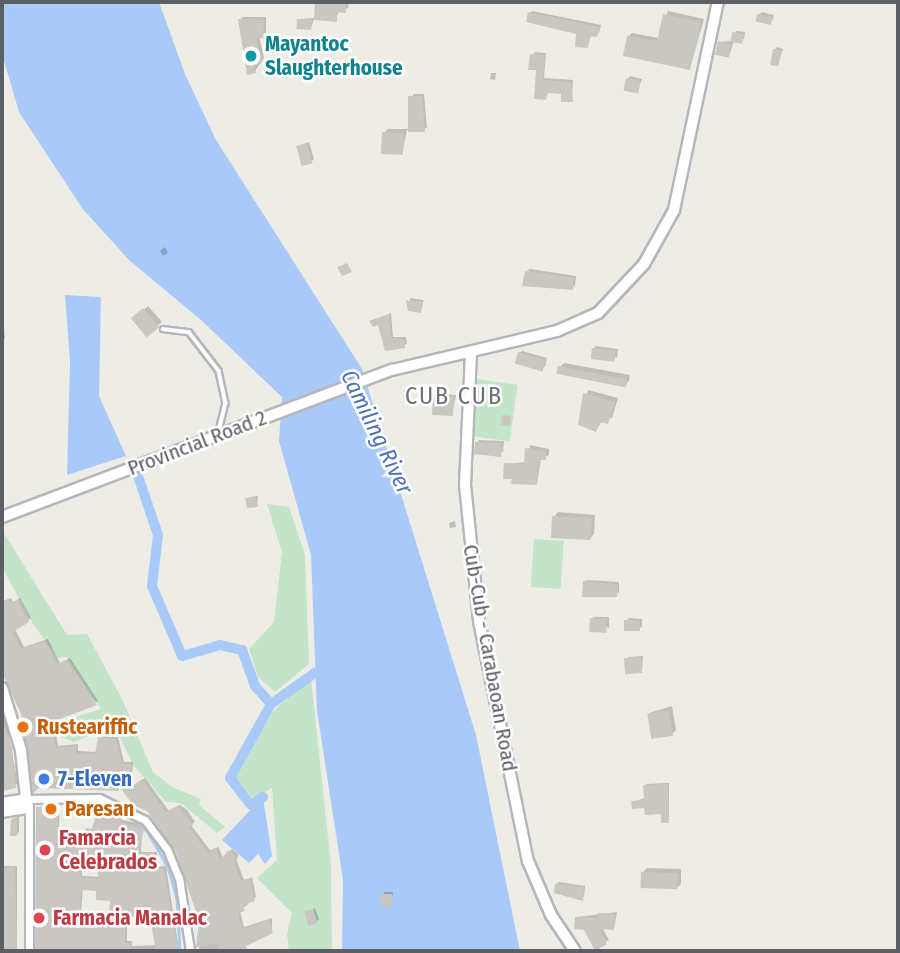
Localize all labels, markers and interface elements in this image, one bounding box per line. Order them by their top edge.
place label: Mayantoc Slaughterhouse [265,31,403,81]
marker: Mayantoc Slaughterhouse [243,48,259,64]
water label: Camiling River [335,365,419,499]
district label: CUB CUB [406,383,502,411]
street label: Provincial Road 2 [124,405,270,481]
street label: Cub-Cub - Carabaoan Road [458,543,522,773]
place label: Rusteariffic [37,714,138,740]
marker: Rusteariffic [15,719,31,735]
place label: 7-Eleven [58,766,132,792]
marker: 7-Eleven [36,771,52,787]
place label: Paresan [65,796,134,822]
marker: Paresan [43,801,59,817]
place label: Famarcia Celebrados [59,825,157,875]
marker: Famarcia Celebrados [37,842,53,858]
place label: Farmacia Manalac [53,905,207,931]
marker: Farmacia Manalac [31,910,47,926]

